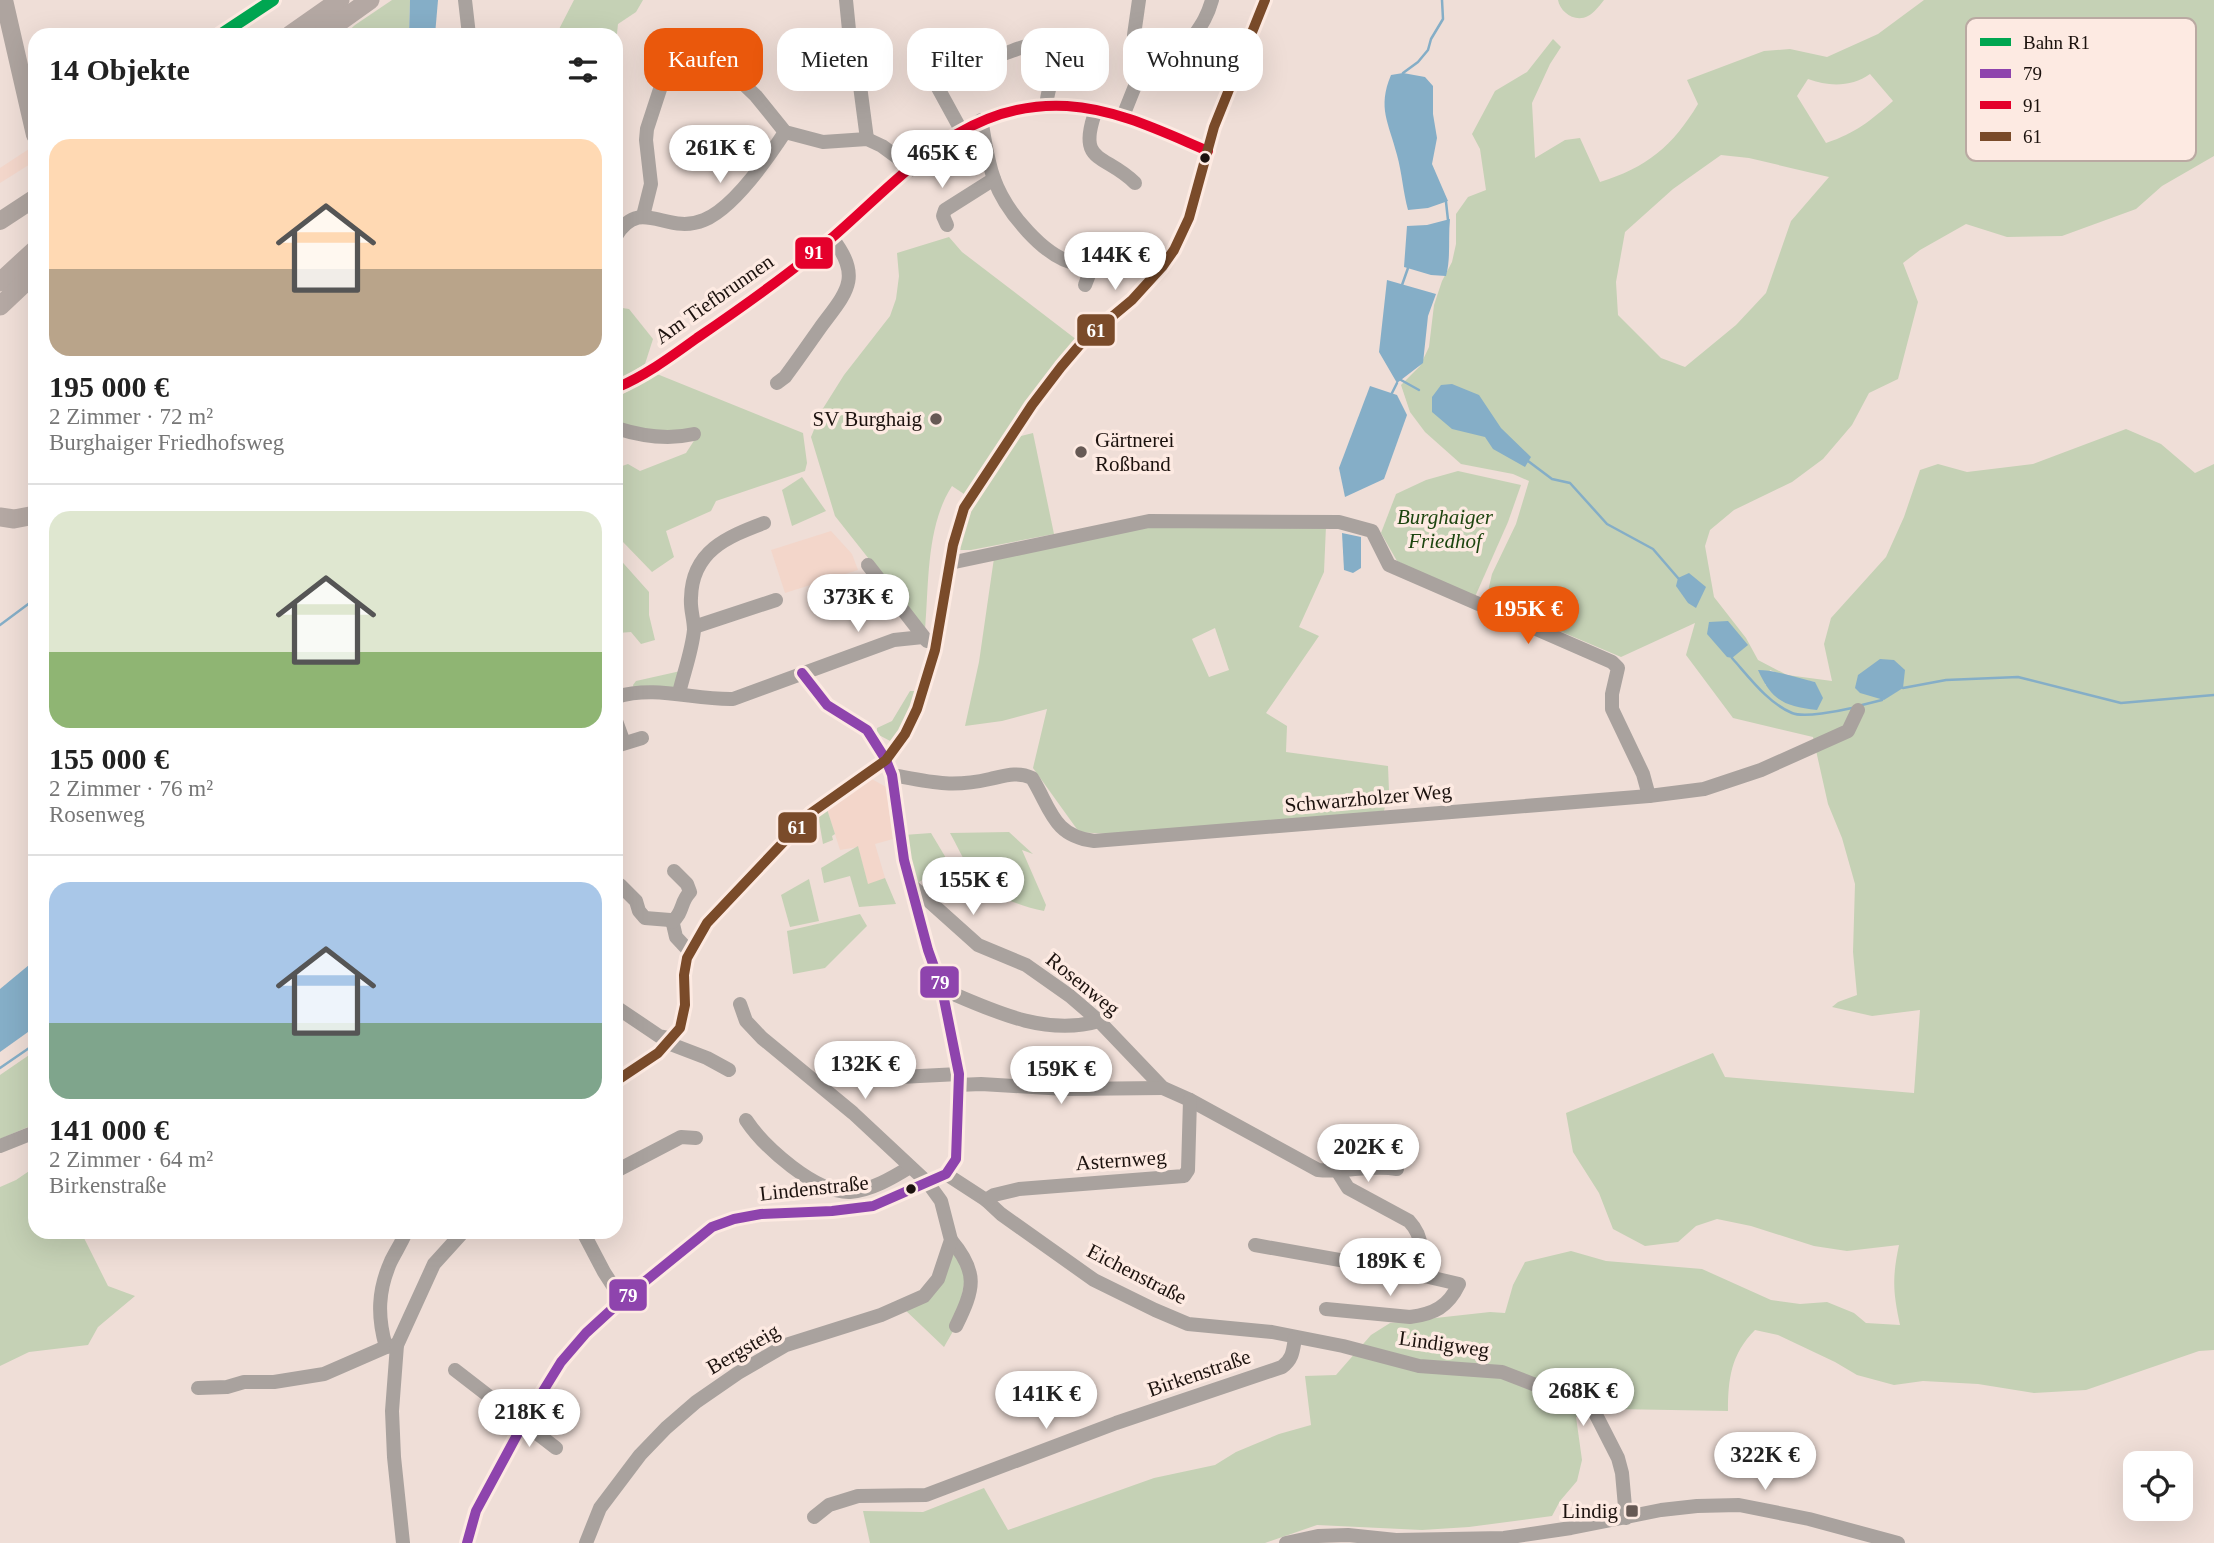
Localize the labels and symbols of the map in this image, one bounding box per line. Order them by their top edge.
legend [1966,18,2196,161]
text: Bahn R1 [2023,32,2090,53]
text: 79 [2023,63,2042,84]
text: 91 [2023,95,2042,116]
pin: 261K € [663,125,777,185]
text: 61 [2023,126,2042,147]
pin: 465K € [885,130,999,190]
unlabelled marker [1198,151,1212,165]
pin: 144K € [1058,232,1172,292]
line badge: 91 [794,236,834,270]
text: 91 [805,242,824,263]
street label: Am Tiefbrunnen [650,249,778,349]
line badge: 61 [1076,313,1116,347]
text: 61 [1087,320,1106,341]
place label: SV Burghaig [813,407,922,431]
marker: SV Burghaig [928,411,944,427]
place label: Gärtnerei Roßband [1095,428,1174,476]
marker: Gärtnerei Roßband [1073,444,1089,460]
park label: Burghaiger Friedhof [1397,505,1494,553]
pin: 373K € [801,574,915,634]
pin: 195K € [1471,586,1585,646]
street label: Schwarzholzer Weg [1283,779,1453,817]
line badge: 61 [777,811,818,844]
text: 61 [788,817,807,838]
pin: 155K € [916,858,1030,917]
street label: Rosenweg [1041,947,1125,1021]
line badge: 79 [919,965,960,999]
text: 79 [931,972,950,993]
pin: 132K € [808,1042,922,1101]
pin: 159K € [1004,1046,1118,1106]
pin: 202K € [1311,1124,1425,1184]
street label: Asternweg [1075,1145,1168,1175]
street label: Lindenstraße [758,1170,870,1206]
unlabelled marker [904,1182,918,1196]
pin: 189K € [1333,1238,1447,1298]
street label: Eichenstraße [1083,1239,1191,1309]
line badge: 79 [608,1278,648,1312]
text: 79 [619,1285,638,1306]
street label: Bergsteig [702,1318,784,1379]
street label: Lindigweg [1397,1326,1491,1362]
street label: Birkenstraße [1144,1344,1254,1402]
pin: 268K € [1526,1368,1640,1428]
pin: 141K € [989,1372,1103,1431]
pin: 218K € [472,1390,586,1449]
pin: 322K € [1708,1432,1822,1492]
place label: Lindig [1562,1499,1618,1523]
marker: Lindig [1624,1503,1640,1519]

